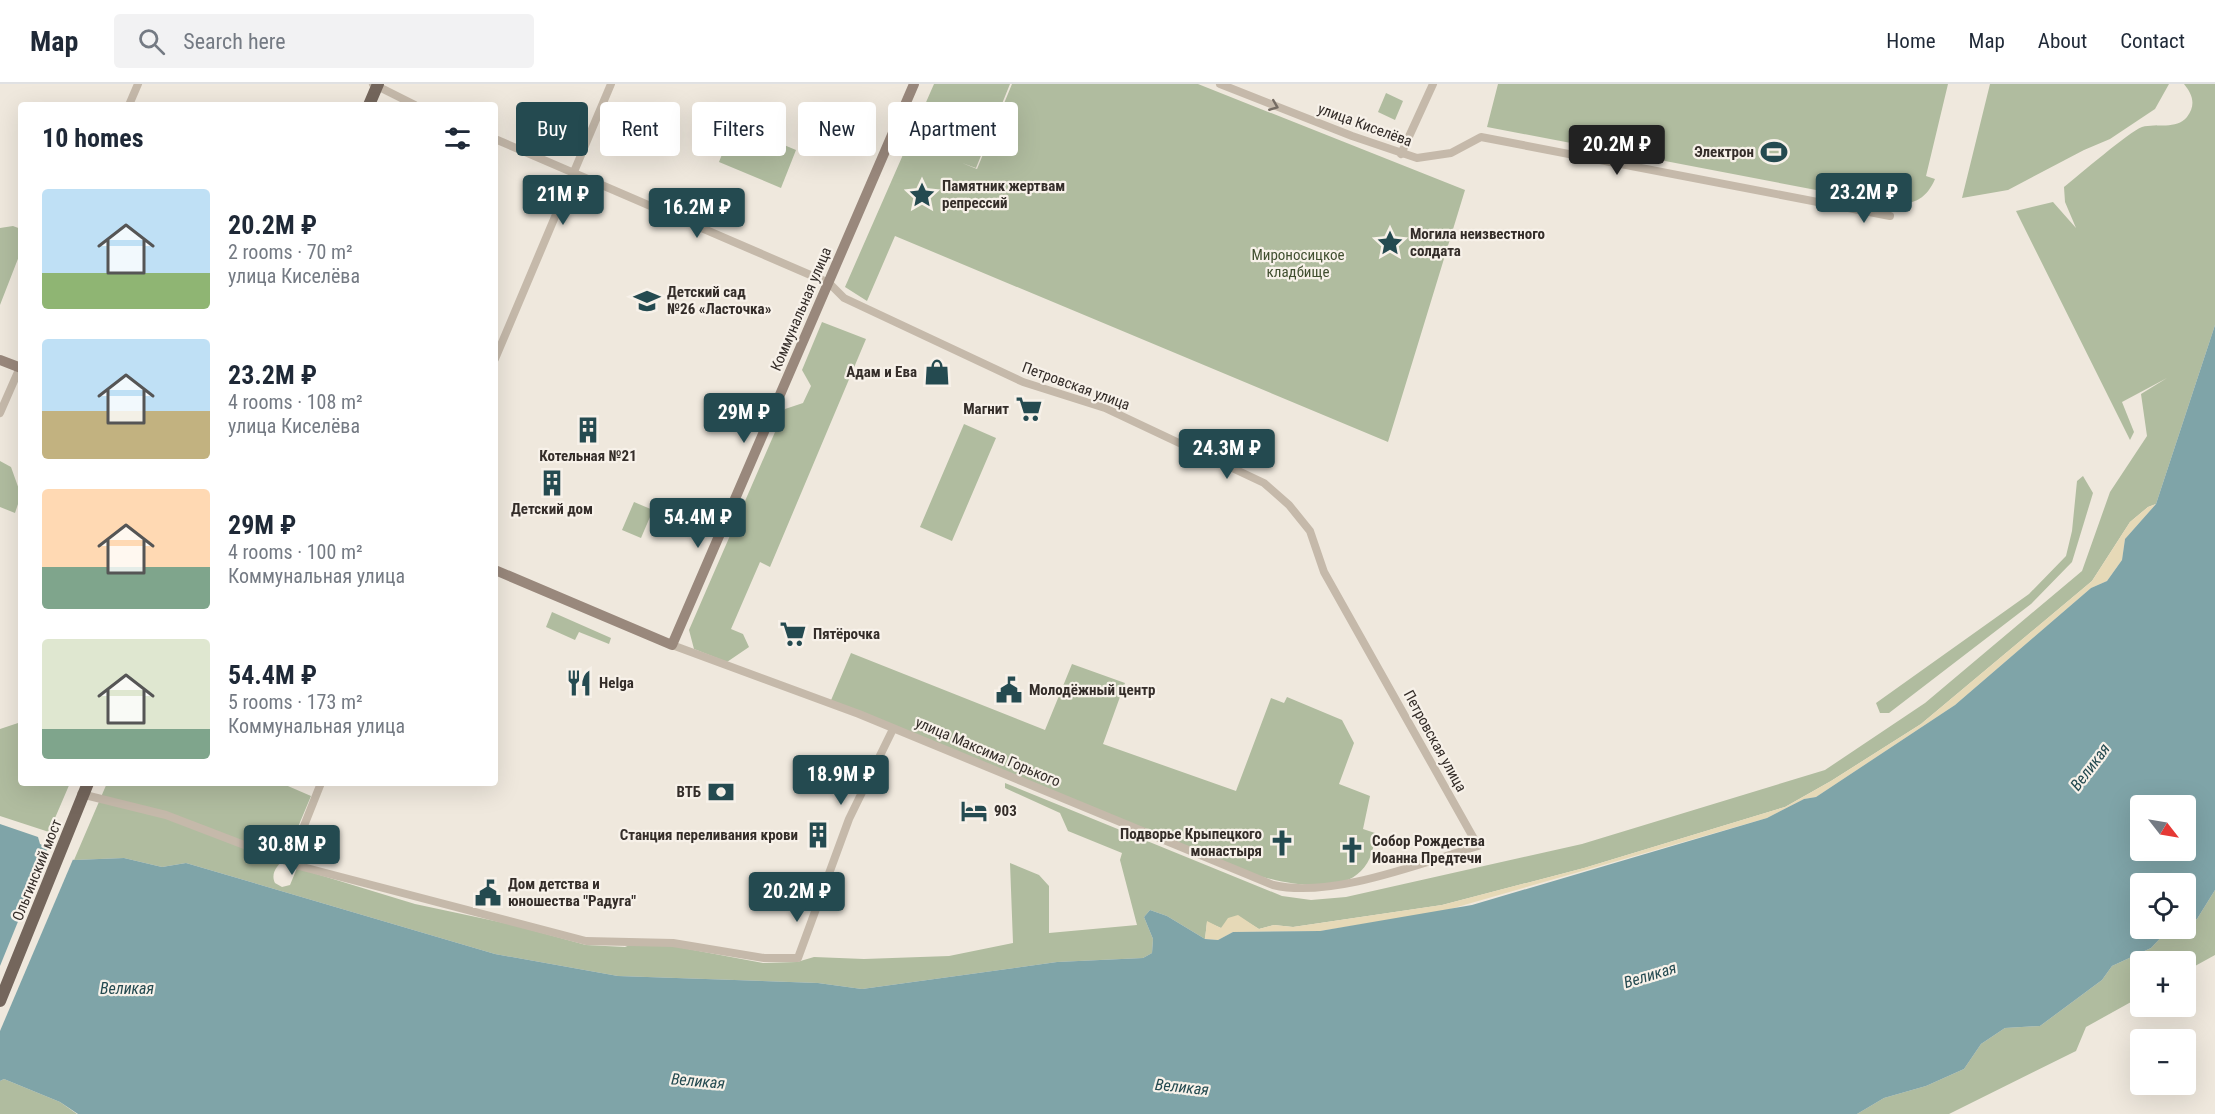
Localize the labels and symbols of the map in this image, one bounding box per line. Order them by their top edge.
one-way arrow [1269,98,1279,111]
street label: улица Киселёва [1315,100,1415,150]
pin: 20.2M ₽ [1562,125,1672,176]
sports icon: Электрон [1759,137,1789,167]
place label: Электрон [1694,143,1754,161]
pin: 23.2M ₽ [1809,173,1919,224]
pin: 21M ₽ [521,175,605,226]
place label: Памятник жертвам репрессий [942,177,1065,212]
place icon: Памятник жертвам репрессий [907,180,937,210]
pin: 16.2M ₽ [642,188,752,239]
place label: Могила неизвестного солдата [1410,225,1545,260]
place icon: Могила неизвестного солдата [1375,228,1405,258]
street label: Коммунальная улица [767,244,835,374]
park label: Мироносицкое кладбище [1251,246,1345,281]
place label: Детский сад №26 «Ласточка» [667,283,772,318]
school or university icon: Детский сад №26 «Ласточка» [632,286,662,316]
shop icon: Адам и Ева [922,357,952,387]
street label: Петровская улица [1020,358,1132,414]
place label: Адам и Ева [846,363,917,381]
pin: 29M ₽ [702,393,786,444]
supermarket icon: Магнит [1014,394,1044,424]
place label: Магнит [963,400,1009,418]
building icon: Котельная №21 [573,415,603,445]
pin: 24.3M ₽ [1172,429,1282,480]
place label: Котельная №21 [539,447,637,465]
building icon: Детский дом [537,468,567,498]
pin: 54.4M ₽ [643,498,753,549]
place label: Детский дом [511,500,593,518]
supermarket icon: Пятёрочка [778,619,808,649]
place label: Пятёрочка [813,625,880,643]
restaurant icon: Helga [564,668,594,698]
place label: Helga [599,674,634,692]
public building icon: Молодёжный центр [994,675,1024,705]
place label: Молодёжный центр [1029,681,1156,699]
street label: Петровская улица [1400,687,1470,795]
street label: улица Максима Горького [913,713,1063,791]
water label: Великая [2066,739,2114,794]
pin: 18.9M ₽ [786,755,896,806]
bank icon: ВТБ [706,777,736,807]
place label: ВТБ [676,783,701,801]
north arrow [2130,795,2196,861]
hotel icon: 903 [959,796,989,826]
place label: 903 [994,802,1017,820]
street label: Ольгинский мост [8,817,66,923]
building icon: Станция переливания крови [803,820,833,850]
pin: 30.8M ₽ [237,825,347,876]
place label: Подворье Крыпецкого монастыря [1120,825,1262,860]
place label: Станция переливания крови [620,826,798,844]
church icon: Подворье Крыпецкого монастыря [1267,828,1297,858]
place label: Собор Рождества Иоанна Предтечи [1372,832,1485,867]
church icon: Собор Рождества Иоанна Предтечи [1337,835,1367,865]
pin: 20.2M ₽ [742,872,852,923]
place label: Дом детства и юношества "Радуга" [508,875,636,910]
public building icon: Дом детства и юношества "Радуга" [473,878,503,908]
water label: Великая [1621,958,1679,992]
water label: Великая [100,979,154,998]
water label: Великая [670,1069,726,1093]
water label: Великая [1154,1075,1210,1099]

